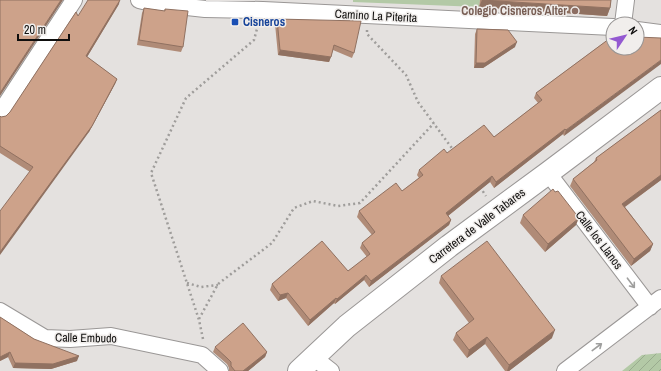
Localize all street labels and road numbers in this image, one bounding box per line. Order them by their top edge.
street label: Camino La Piterita [334,6,418,26]
street label: Carretera de Valle Tabares [426,184,529,268]
street label: Calle los Llanos [572,207,626,273]
street label: Calle Embudo [55,329,117,347]

